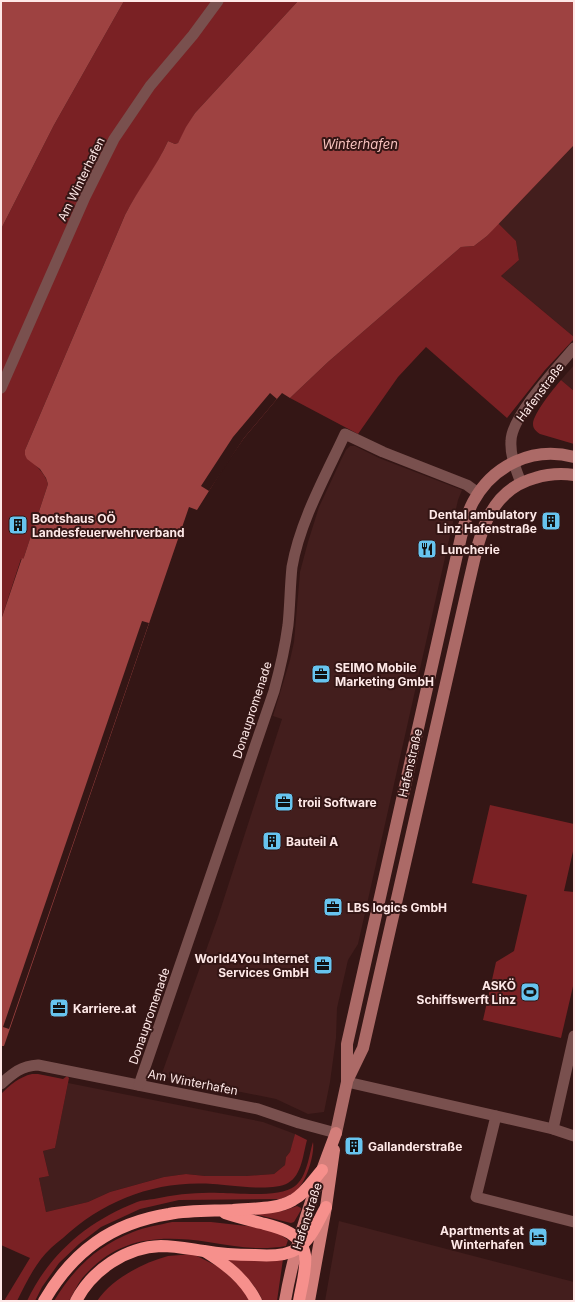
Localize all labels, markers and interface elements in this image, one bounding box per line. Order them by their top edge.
street label: Am Winterhafen [54,135,108,223]
water label: Winterhafen [322,136,398,152]
street label: Hafenstraße [513,360,567,424]
place label: Dental ambulatory Linz Hafenstraße [429,507,538,536]
building icon: Dental ambulatory Linz Hafenstraße [540,510,562,532]
place label: Bootshaus OÖ Landesfeuerwehrverband [32,511,185,540]
building icon: Bootshaus OÖ Landesfeuerwehrverband [7,514,29,536]
restaurant icon: Luncherie [416,538,438,560]
place label: Luncherie [441,542,500,557]
street label: Donaupromenade [229,659,275,761]
place label: SEIMO Mobile Marketing GmbH [335,660,434,689]
office icon: SEIMO Mobile Marketing GmbH [310,663,332,685]
street label: Hafenstraße [395,727,425,799]
office icon: troii Software [273,791,295,813]
place label: troii Software [298,795,377,810]
building icon: Bauteil A [261,830,283,852]
place label: Bauteil A [286,834,338,849]
office icon: LBS logics GmbH [322,896,344,918]
place label: LBS logics GmbH [347,900,447,915]
place label: World4You Internet Services GmbH [194,951,310,980]
office icon: World4You Internet Services GmbH [312,954,334,976]
street label: Donaupromenade [125,966,173,1066]
place label: ASKÖ Schiffswerft Linz [417,978,516,1007]
sports icon: ASKÖ Schiffswerft Linz [519,981,541,1003]
office icon: Karriere.at [48,997,70,1019]
place label: Karriere.at [73,1001,137,1016]
street label: Am Winterhafen [147,1066,239,1098]
building icon: Gallanderstraße [343,1135,365,1157]
place label: Gallanderstraße [368,1139,462,1154]
street label: Hafenstraße [289,1181,325,1251]
place label: Apartments at Winterhafen [440,1223,525,1252]
hotel icon: Apartments at Winterhafen [527,1226,549,1248]

